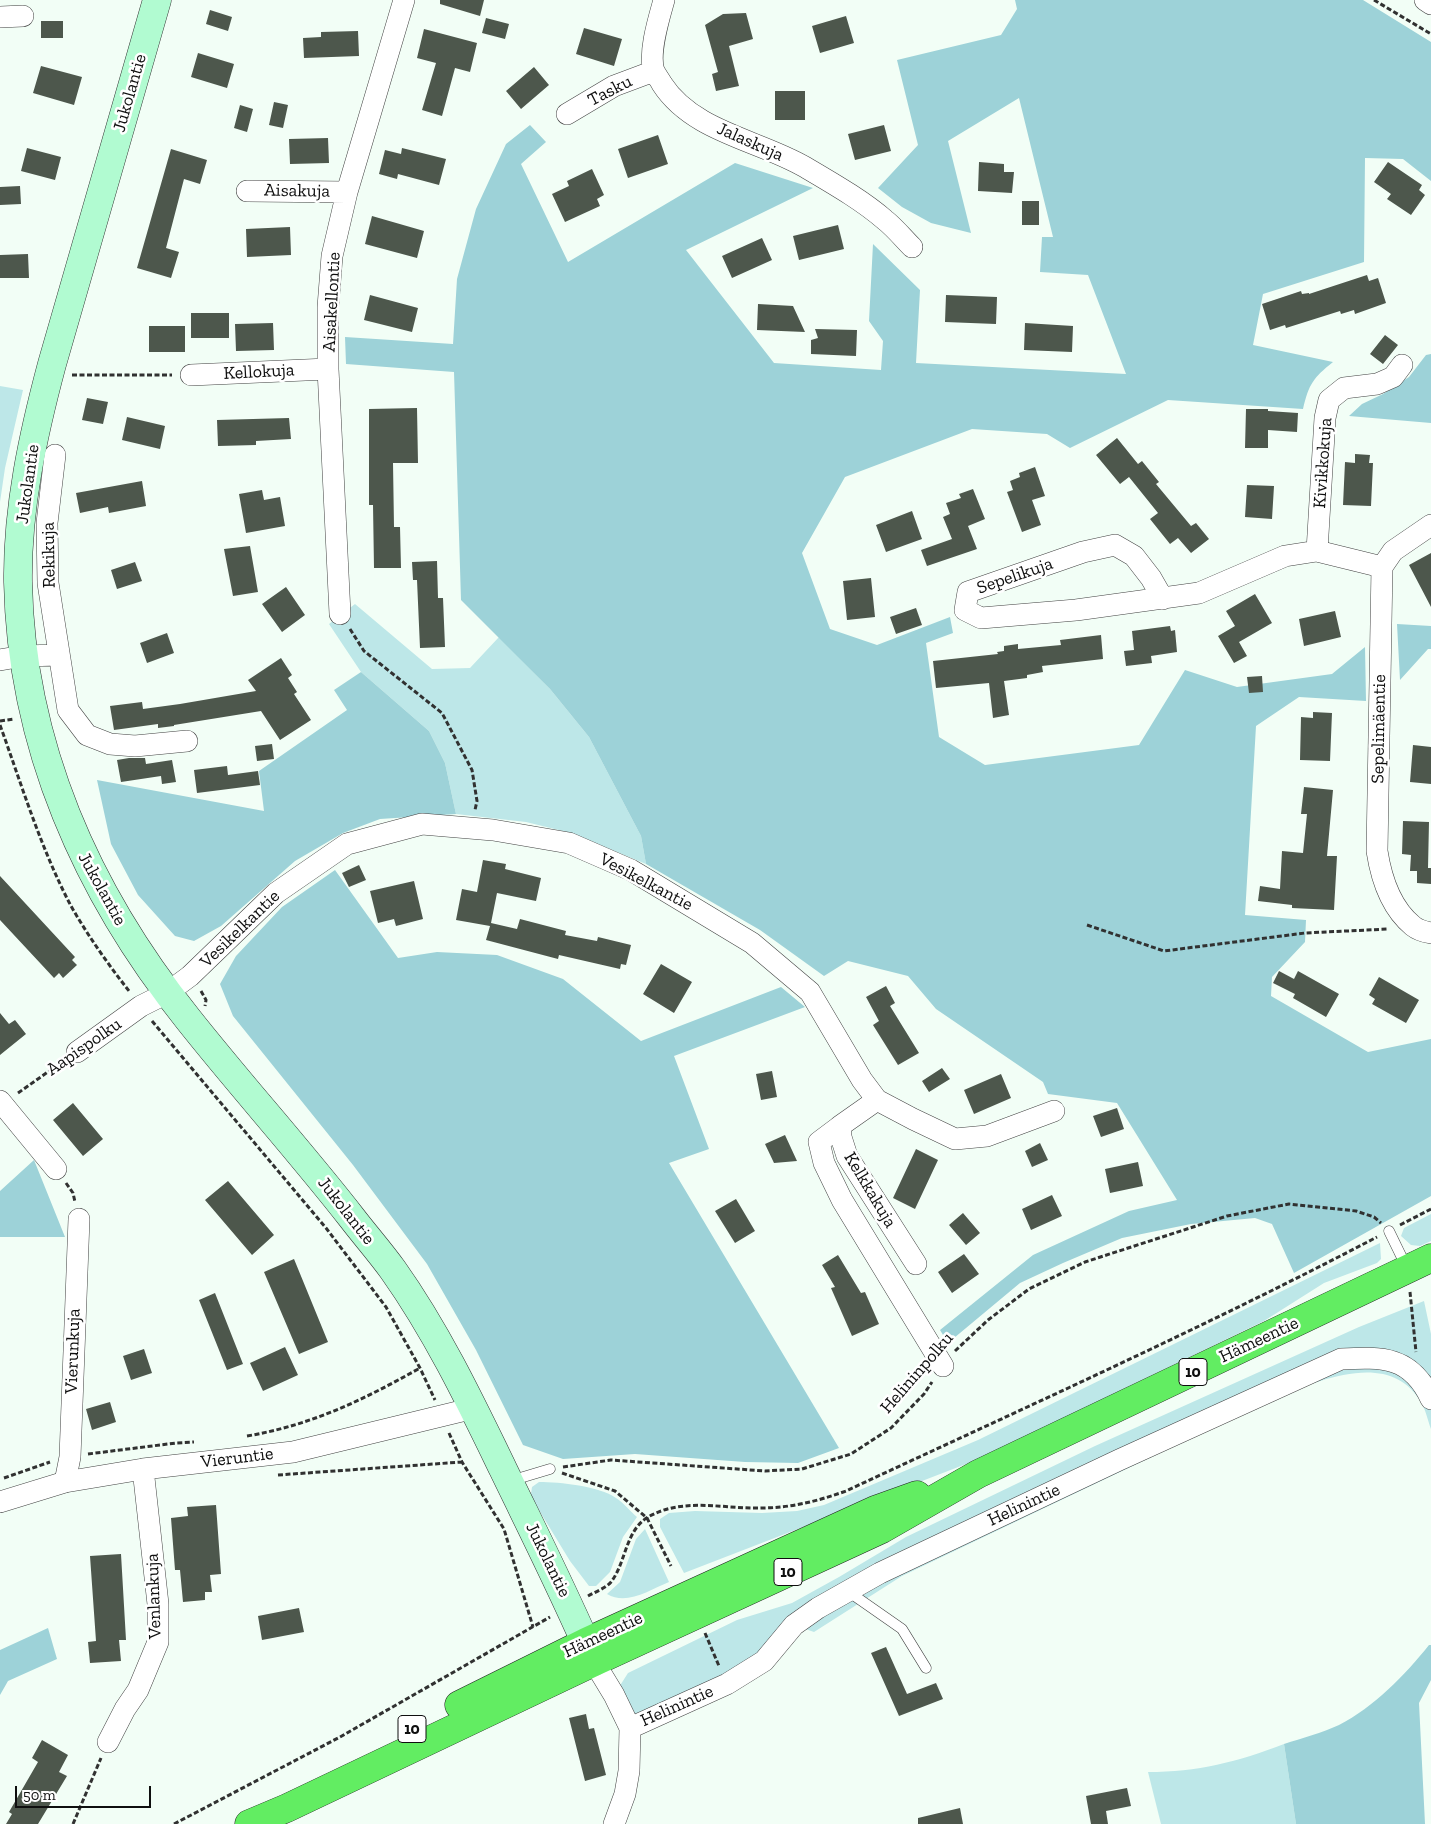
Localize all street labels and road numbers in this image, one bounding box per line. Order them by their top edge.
street label: Jukolantie [109,51,151,135]
street label: Tasku [584,71,636,111]
street label: Jalaskuja [713,118,787,166]
street label: Aisakuja [264,180,330,202]
street label: Aisakellontie [319,251,345,353]
street label: Kellokuja [223,359,295,385]
street label: Kivikkokuja [1309,417,1337,509]
street label: Jukolantie [12,443,44,525]
street label: Rekikuja [38,522,60,588]
street label: Sepelikuja [974,553,1056,599]
street label: Sepelimäentie [1367,674,1391,784]
street label: Vesikelkantie [596,848,696,916]
street label: Jukolantie [73,849,131,929]
street label: Vesikelkantie [196,886,284,972]
street label: Aapispolku [42,1013,126,1081]
street label: Kelkkakuja [839,1148,901,1232]
street label: Jukolantie [313,1173,379,1249]
street label: Vierunkuja [61,1308,85,1394]
street label: Hämeentie [1216,1312,1302,1368]
street label: Helininpolku [876,1328,958,1418]
road number: 10 [1179,1358,1207,1385]
street label: Vieruntie [199,1443,275,1473]
street label: Helinintie [984,1479,1064,1531]
street label: Jukolantie [521,1519,575,1601]
street label: Venlankuja [142,1553,166,1639]
road number: 10 [774,1558,802,1585]
street label: Hämeentie [560,1607,646,1663]
street label: Helinintie [637,1680,717,1732]
road number: 10 [398,1716,426,1742]

